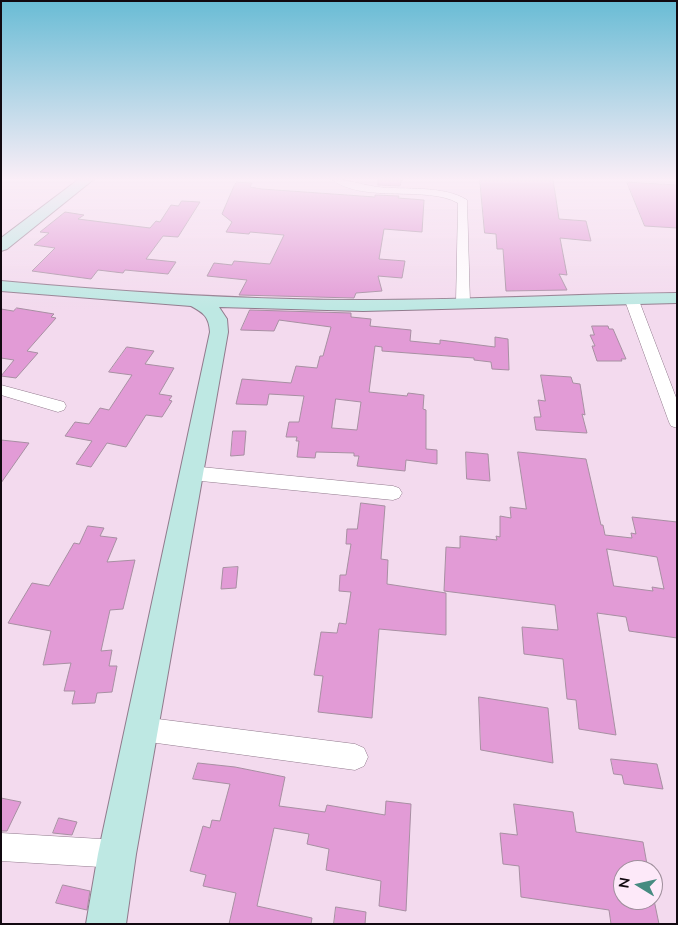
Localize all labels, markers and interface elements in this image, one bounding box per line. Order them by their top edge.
north arrow [613,860,663,910]
text: N [614,876,634,889]

